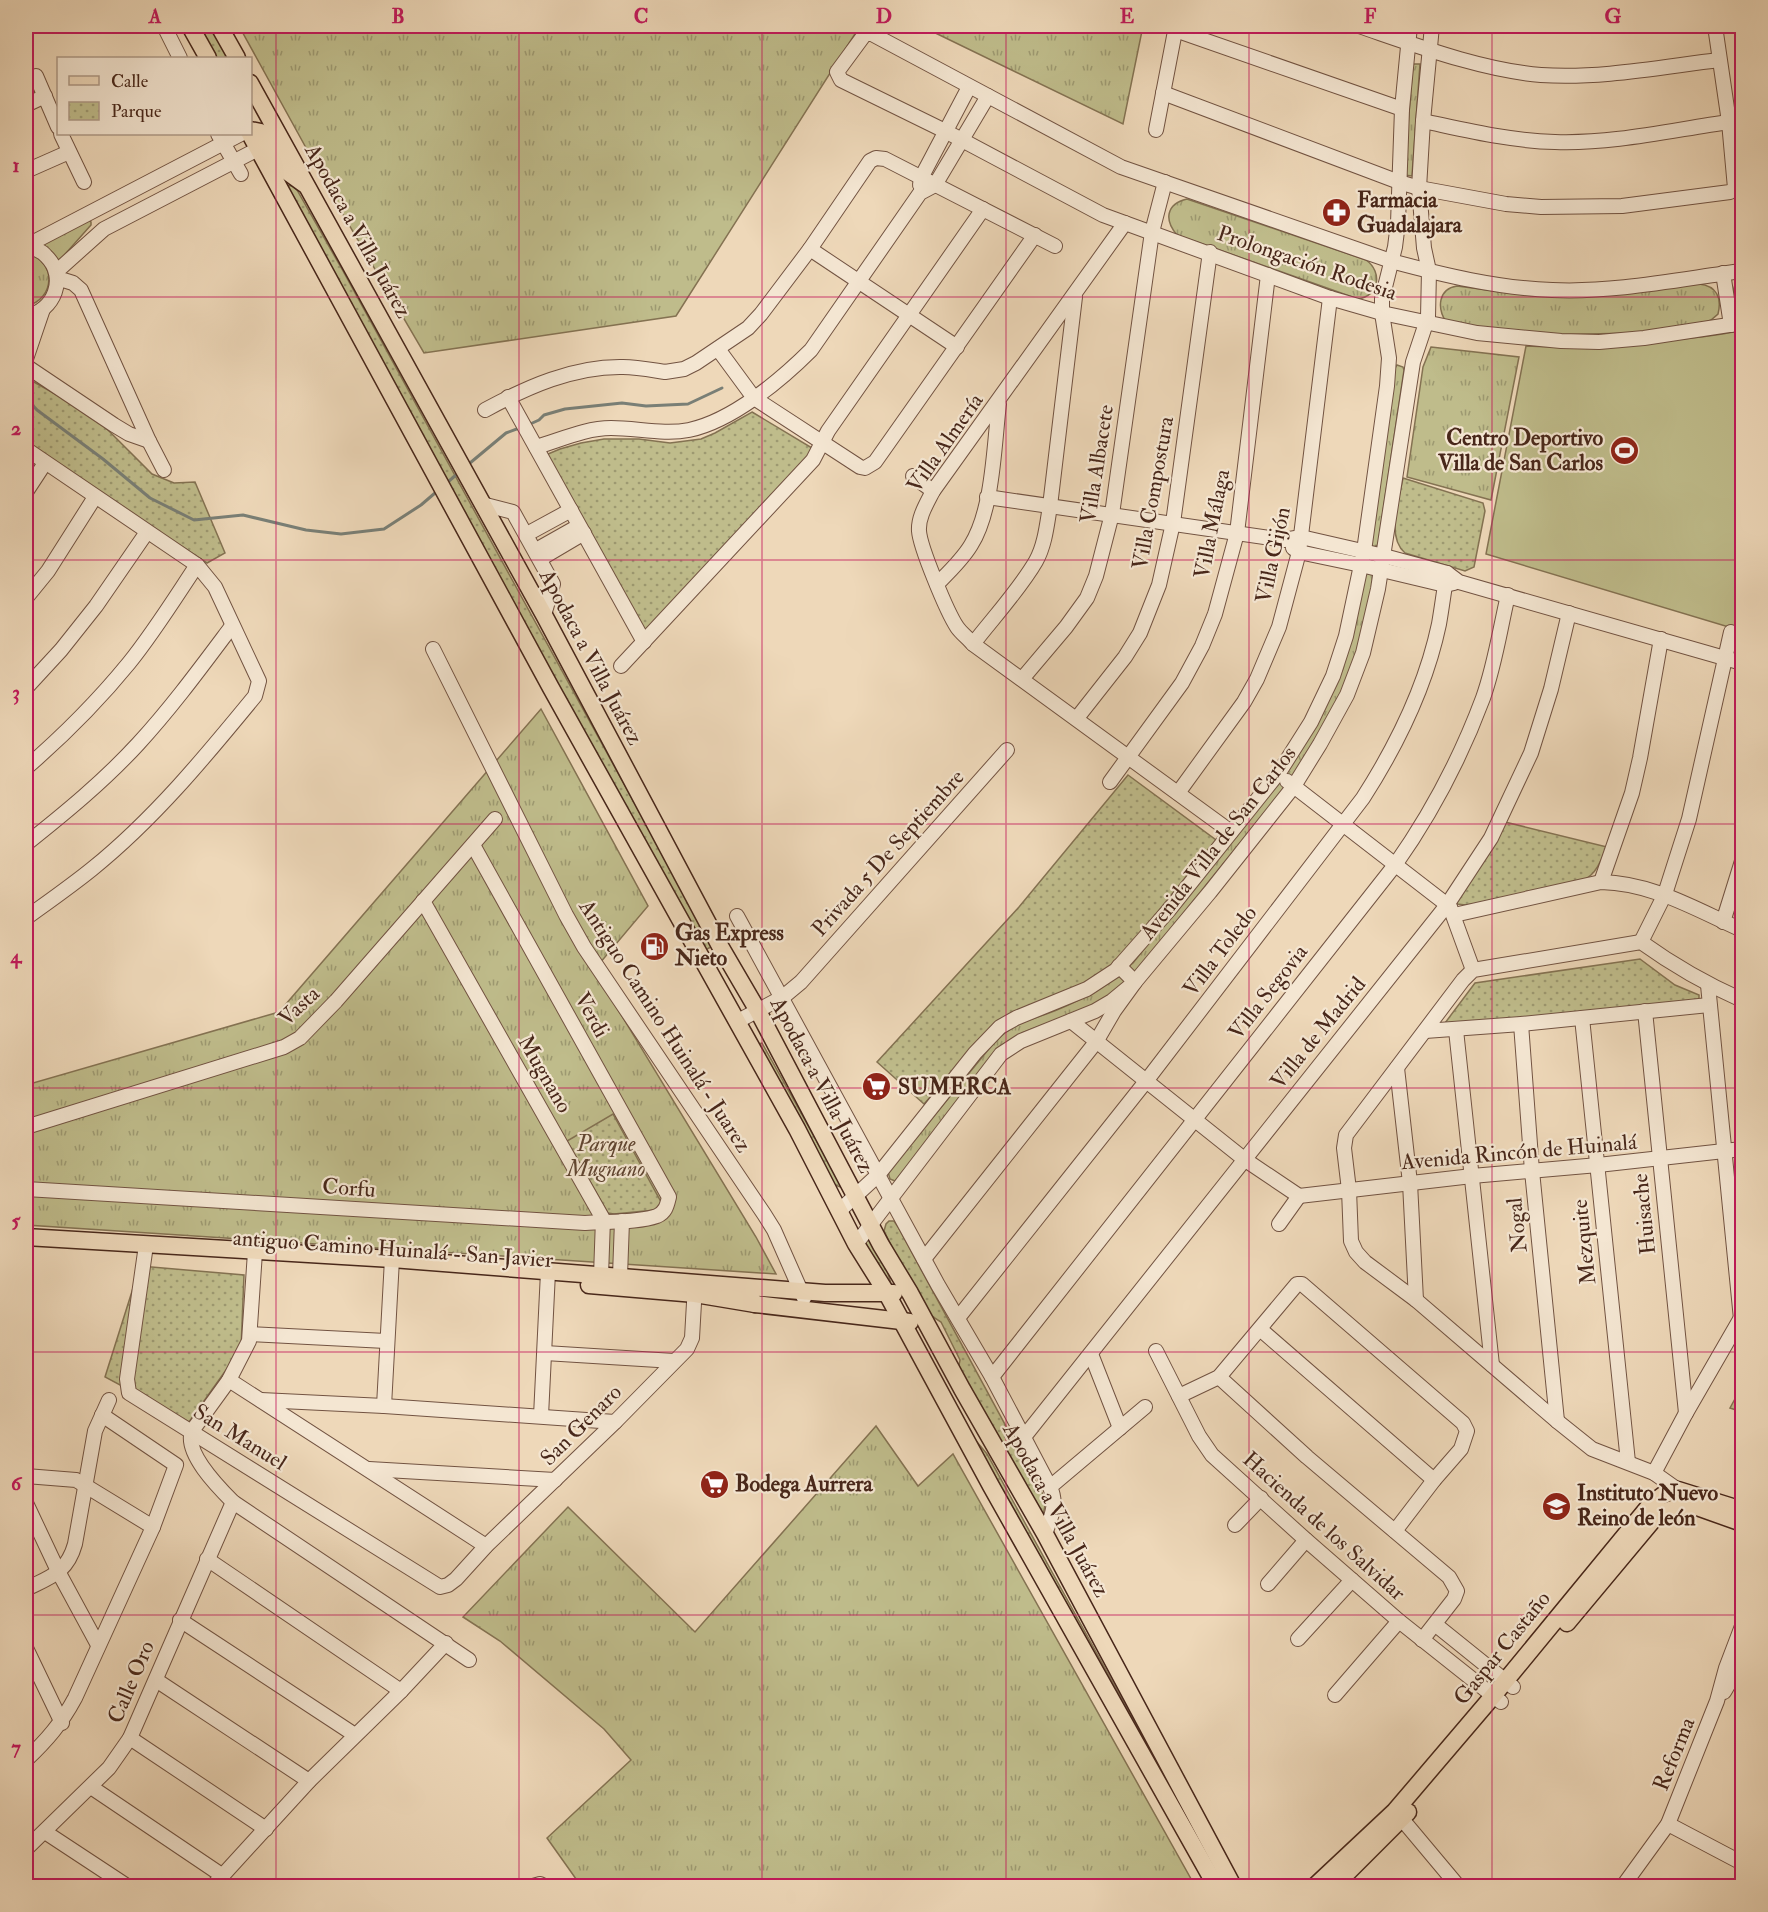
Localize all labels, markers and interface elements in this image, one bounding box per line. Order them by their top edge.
text: A [148,4,162,29]
text: B [391,4,405,29]
text: C [634,4,648,29]
text: D [876,4,892,29]
text: E [1120,4,1135,29]
text: F [1364,4,1377,29]
text: G [1605,4,1622,29]
legend [57,57,252,135]
text: Calle [111,70,149,93]
text: Parque [111,100,162,123]
street label: Apodaca a Villa Juárez [297,138,418,324]
text: 1 [12,153,20,178]
place label: Farmacia Guadalajara [1357,186,1463,239]
pharmacy icon: Farmacia Guadalajara [1320,197,1352,229]
street label: Prolongación Rodesia [1213,219,1402,307]
street label: Villa Almería [900,387,990,498]
street label: Villa Albacete [1074,403,1120,525]
street label: Villa Compostura [1126,413,1181,572]
text: 2 [11,416,21,441]
place label: Centro Deportivo Villa de San Carlos [1437,424,1603,477]
sports icon: Centro Deportivo Villa de San Carlos [1608,435,1640,467]
street label: Villa Málaga [1188,466,1237,581]
street label: Villa Gijón [1249,504,1297,606]
street label: Apodaca a Villa Juárez [532,563,649,750]
text: 3 [12,680,20,705]
street label: Avenida Villa de San Carlos [1133,740,1302,946]
street label: Privada 5 De Septiembre [806,764,971,943]
street label: Antiguo Camino Huinalá - Juarez [572,894,757,1158]
street label: Villa Toledo [1177,900,1263,1002]
place label: Gas Express Nieto [674,919,784,972]
fuel station icon: Gas Express Nieto [638,930,670,962]
street label: Villa Segovia [1222,938,1315,1045]
text: 4 [10,944,23,969]
street label: Villa de Madrid [1264,971,1372,1095]
street label: Vasta [272,979,326,1032]
street label: Verdi [568,987,616,1043]
street label: Apodaca a Villa Juárez [763,991,880,1178]
street label: Mugnano [512,1030,578,1118]
supermarket icon: SUMERCA [861,1071,893,1103]
place label: SUMERCA [898,1073,1012,1101]
street label: Avenida Rincón de Huinalá [1399,1128,1639,1176]
park label: Parque Mugnano [565,1130,645,1183]
street label: Corfu [321,1172,377,1204]
street label: Huisache [1626,1172,1662,1256]
street label: Nogal [1500,1196,1534,1254]
street label: Mezquite [1566,1198,1602,1286]
text: 5 [12,1208,22,1233]
street label: antiguo Camino Huinalá - San Javier [232,1224,555,1274]
street label: San Genaro [534,1378,628,1472]
street label: San Manuel [188,1397,292,1477]
street label: Apodaca a Villa Juárez [995,1417,1116,1603]
street label: Hacienda de los Salvidar [1237,1445,1412,1607]
supermarket icon: Bodega Aurrera [698,1468,730,1500]
place label: Bodega Aurrera [735,1470,874,1499]
text: 6 [11,1471,23,1496]
place label: Instituto Nuevo Reino de león [1577,1479,1718,1532]
school or university icon: Instituto Nuevo Reino de león [1540,1490,1572,1522]
street label: Gaspar Castaño [1447,1585,1557,1711]
street label: Calle Oro [101,1637,161,1727]
street label: Reforma [1647,1712,1702,1795]
text: 7 [11,1735,21,1760]

